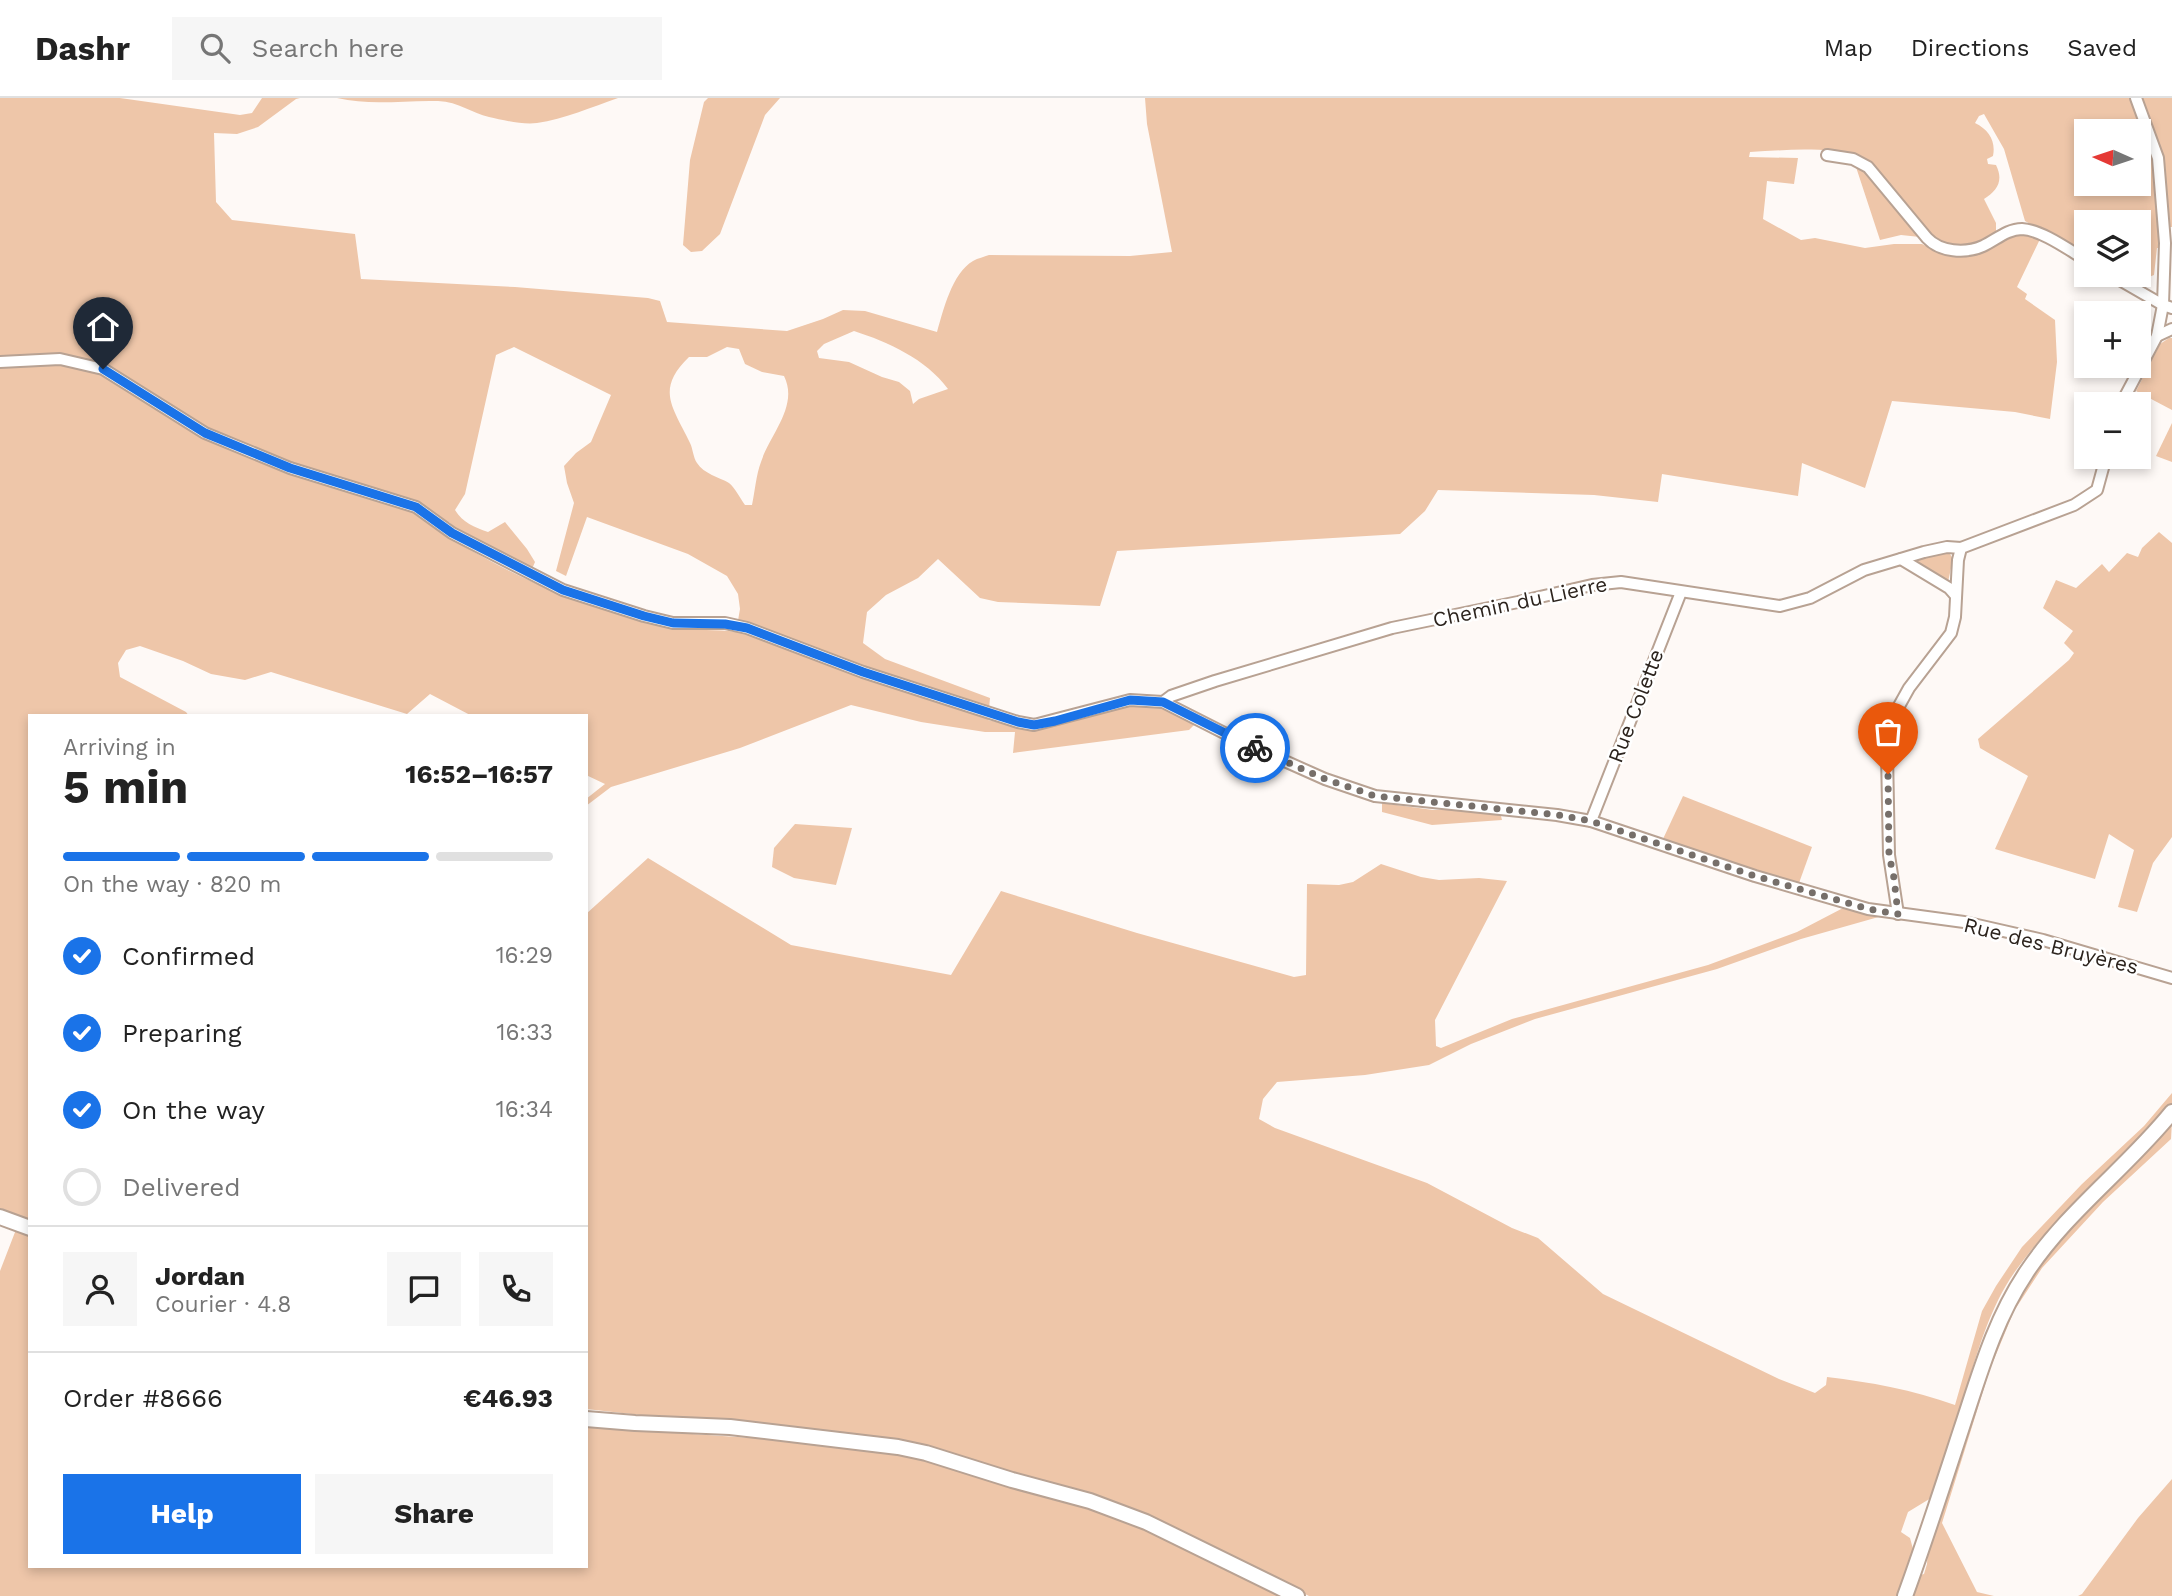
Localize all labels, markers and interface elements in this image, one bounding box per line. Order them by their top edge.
search box [172,17,662,80]
text: Dashr [35,29,130,68]
icon: search [196,29,234,67]
text: Search here [252,33,404,63]
text: Map [1824,34,1873,62]
text: Directions [1911,34,2029,62]
text: Saved [2067,34,2137,62]
north arrow [2074,119,2151,196]
map controls [2074,119,2151,469]
button: layers [2074,210,2151,287]
pin [73,297,133,369]
button: + [2074,301,2151,378]
icon: home [84,308,122,346]
button: − [2074,392,2151,469]
street label: Chemin du Lierre [1430,571,1609,632]
street label: Rue Colette [1602,646,1669,766]
pin [1858,702,1918,774]
courier [1220,713,1290,783]
icon: bag [1869,713,1907,751]
icon: bike [1236,729,1274,767]
text: Arriving in [63,734,176,761]
text: 16:52–16:57 [405,759,553,789]
text: 5 min [63,760,188,814]
text: On the way · 820 m [63,871,281,898]
street label: Rue des Bruyères [1961,912,2141,979]
icon: check [63,937,101,975]
text: Confirmed [122,941,255,971]
text: 16:29 [496,942,553,969]
icon: check [63,1014,101,1052]
text: Preparing [122,1018,242,1048]
text: 16:33 [496,1019,553,1046]
icon: check [63,1091,101,1129]
text: On the way [122,1095,265,1125]
text: 16:34 [496,1096,553,1123]
text: Delivered [122,1172,241,1202]
button: person [63,1252,137,1326]
button: chat [387,1252,461,1326]
button: phone [479,1252,553,1326]
text: Jordan [155,1261,245,1291]
text: Courier · 4.8 [155,1291,291,1318]
text: Order #8666 [63,1383,223,1413]
text: €46.93 [463,1383,553,1413]
button: Help [63,1474,301,1554]
button: Share [315,1474,553,1554]

